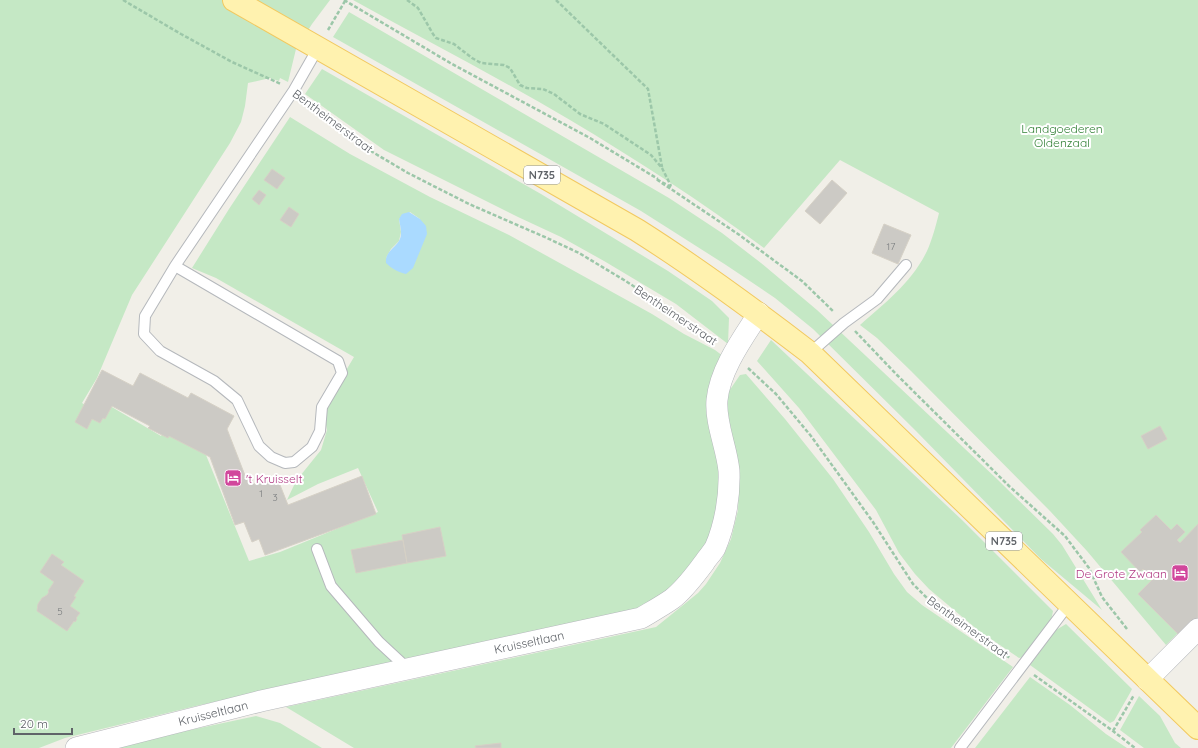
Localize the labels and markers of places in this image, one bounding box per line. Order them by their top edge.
hotel icon: 't Kruisselt [223,468,243,488]
place label: 't Kruisselt [246,471,303,486]
hotel icon: De Grote Zwaan [1170,563,1190,583]
place label: De Grote Zwaan [1076,566,1167,581]

